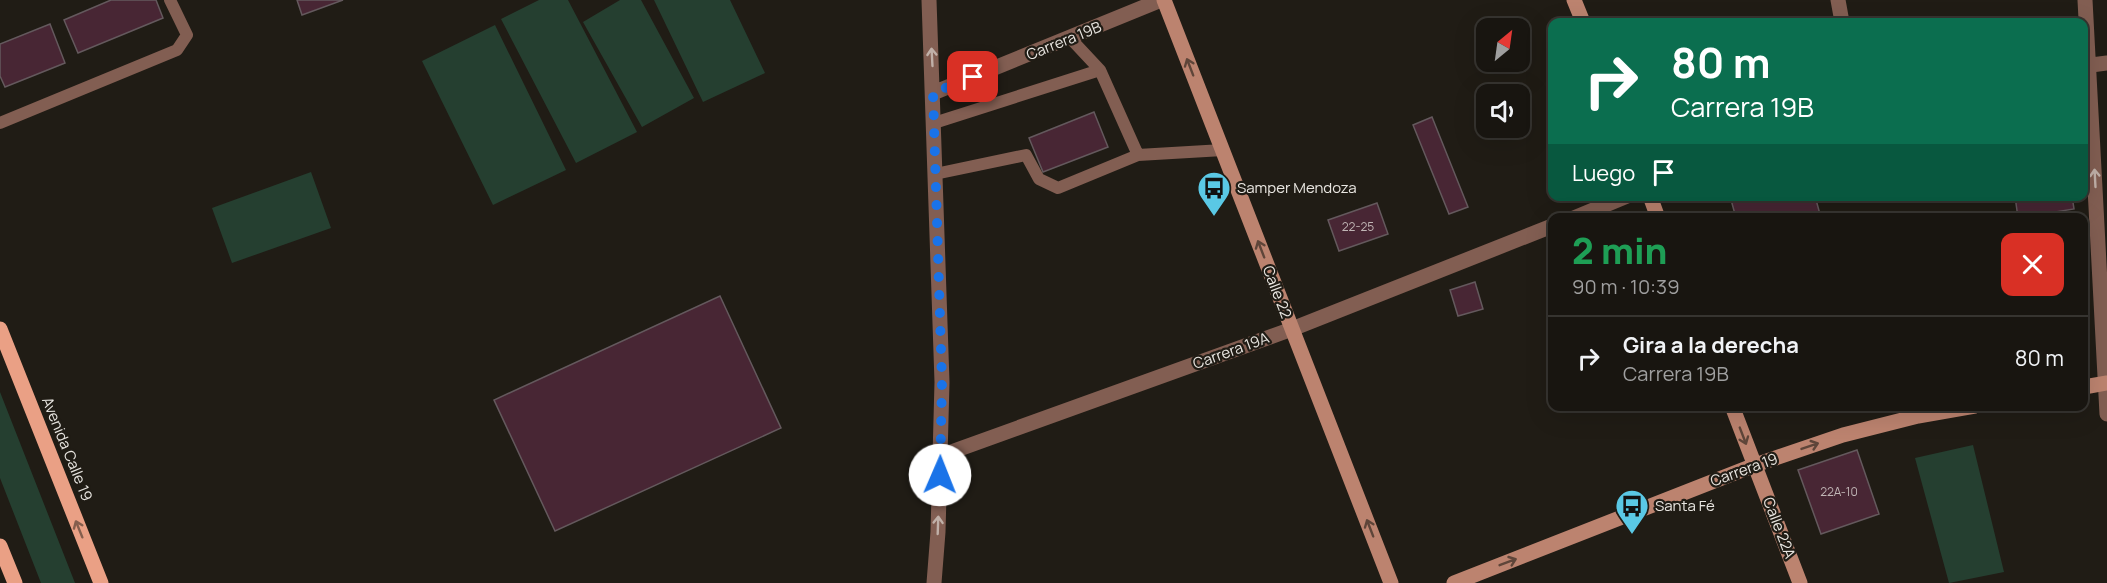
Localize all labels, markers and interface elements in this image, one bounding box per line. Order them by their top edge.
street label: Carrera 19B [1023,16,1105,65]
north arrow [1476,18,1530,72]
map controls [1476,18,1530,138]
text: 80 m [1671,33,1771,91]
icon: right [1572,42,1650,120]
one-way arrow [926,47,937,67]
pin [947,51,998,102]
one-way arrow [1184,58,1195,77]
icon: arrive [956,60,989,93]
button: sound [1476,84,1530,138]
text: Carrera 19B [1671,88,1814,125]
icon: arrive [1647,156,1680,189]
text: Luego [1572,158,1635,188]
one-way arrow [2090,169,2101,189]
bus stop icon: Samper Mendoza [1196,170,1232,217]
place label: Samper Mendoza [1237,177,1357,198]
house number: 22-25 [1342,218,1374,235]
text: 2 min [1572,226,1667,275]
button: close [2001,233,2064,296]
one-way arrow [1255,240,1266,259]
street label: Calle 22 [1258,262,1297,321]
text: 90 m · 10:39 [1572,273,1680,300]
street label: Carrera 19A [1190,327,1272,374]
text: Gira a la derecha [1623,330,1799,360]
icon: right [1572,342,1605,375]
text: 80 m [2015,343,2064,373]
text: Carrera 19B [1623,360,1729,387]
street label: Avenida Calle 19 [37,394,98,504]
one-way arrow [1738,426,1749,445]
one-way arrow [1800,440,1819,451]
position arrow [908,443,972,507]
street label: Carrera 19 [1707,448,1780,491]
house number: 22A-10 [1820,483,1858,500]
bus stop icon: Santa Fé [1614,488,1650,535]
street label: Calle 22A [1758,494,1801,562]
place label: Santa Fé [1655,495,1715,516]
one-way arrow [933,515,944,535]
one-way arrow [73,520,84,538]
one-way arrow [1363,520,1374,538]
one-way arrow [1499,555,1517,566]

